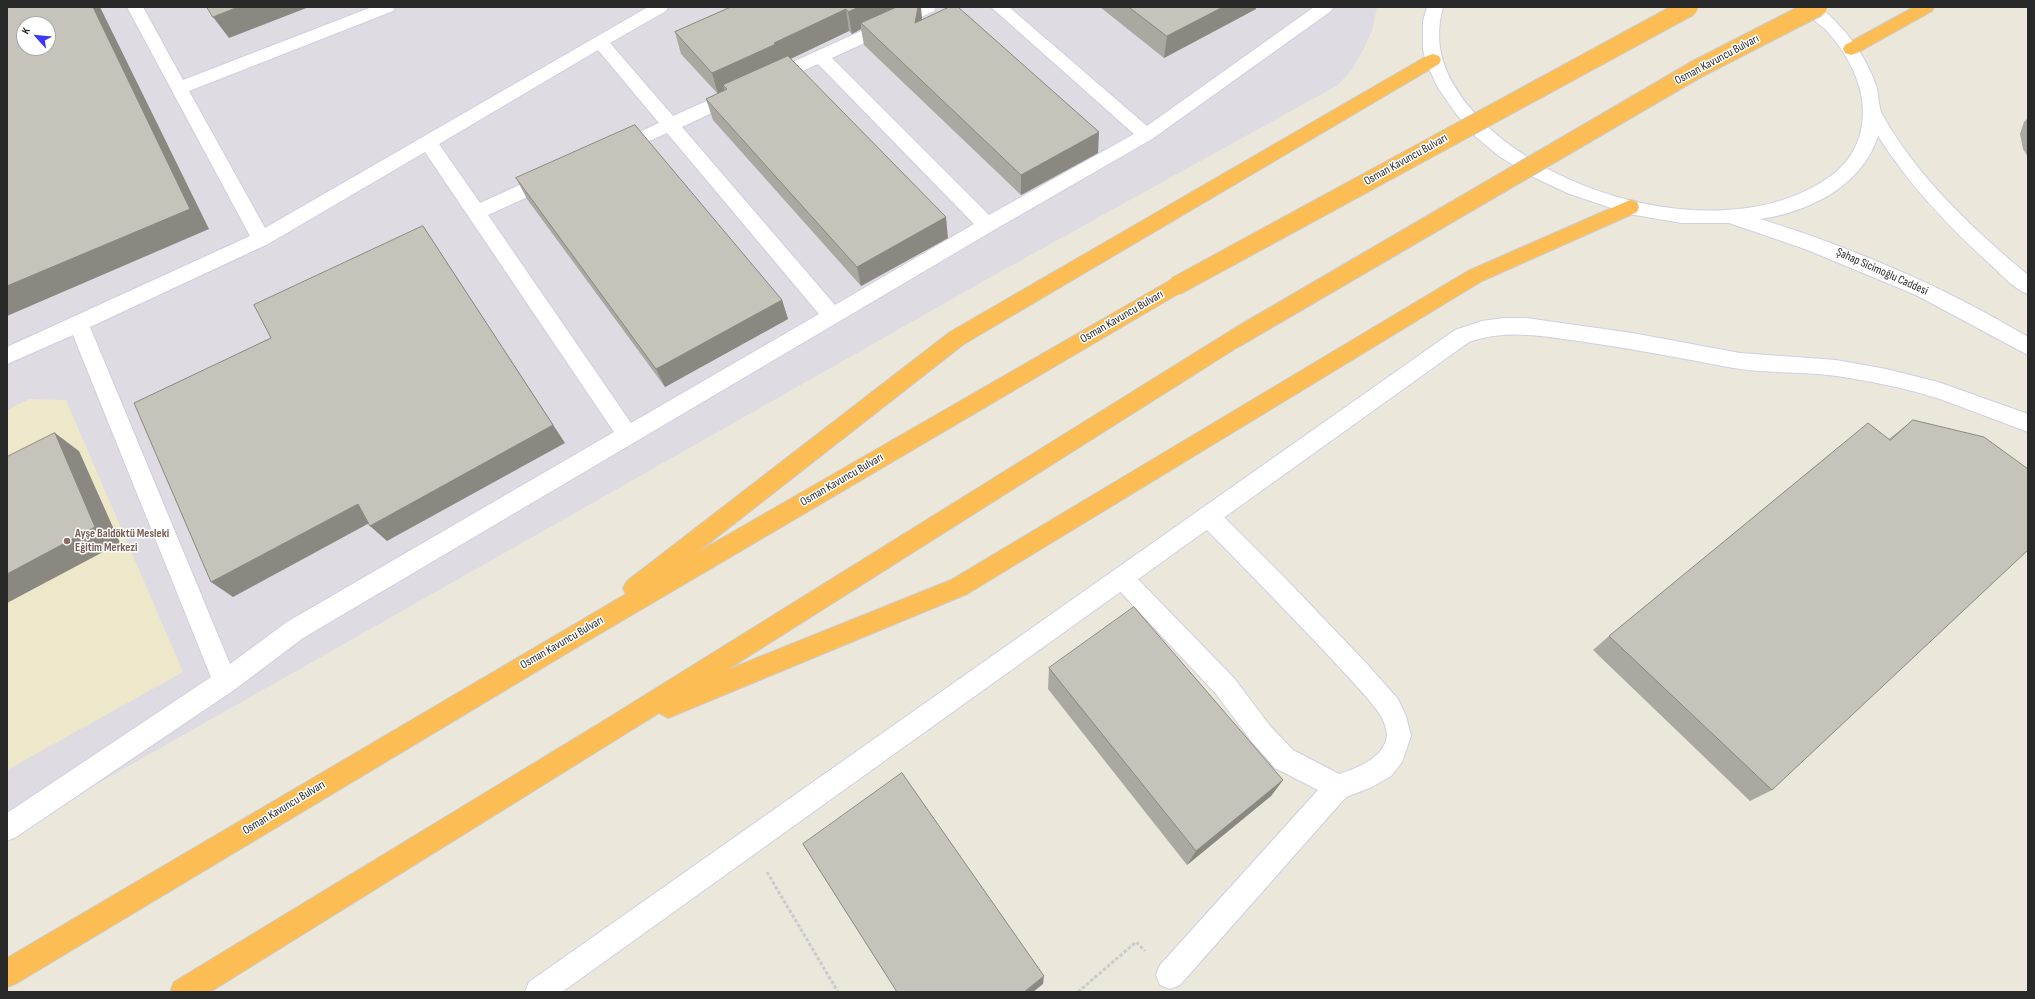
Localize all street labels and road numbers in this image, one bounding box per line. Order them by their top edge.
street label: Osman Kavuncu Bulvarı [1672,32,1762,88]
street label: Osman Kavuncu Bulvarı [1362,131,1450,189]
street label: Şahap Sicimoğlu Caddesi [1834,245,1930,299]
street label: Osman Kavuncu Bulvarı [1078,287,1166,347]
street label: Osman Kavuncu Bulvarı [798,450,886,510]
street label: Osman Kavuncu Bulvarı [518,613,606,673]
street label: Osman Kavuncu Bulvarı [240,778,328,838]

